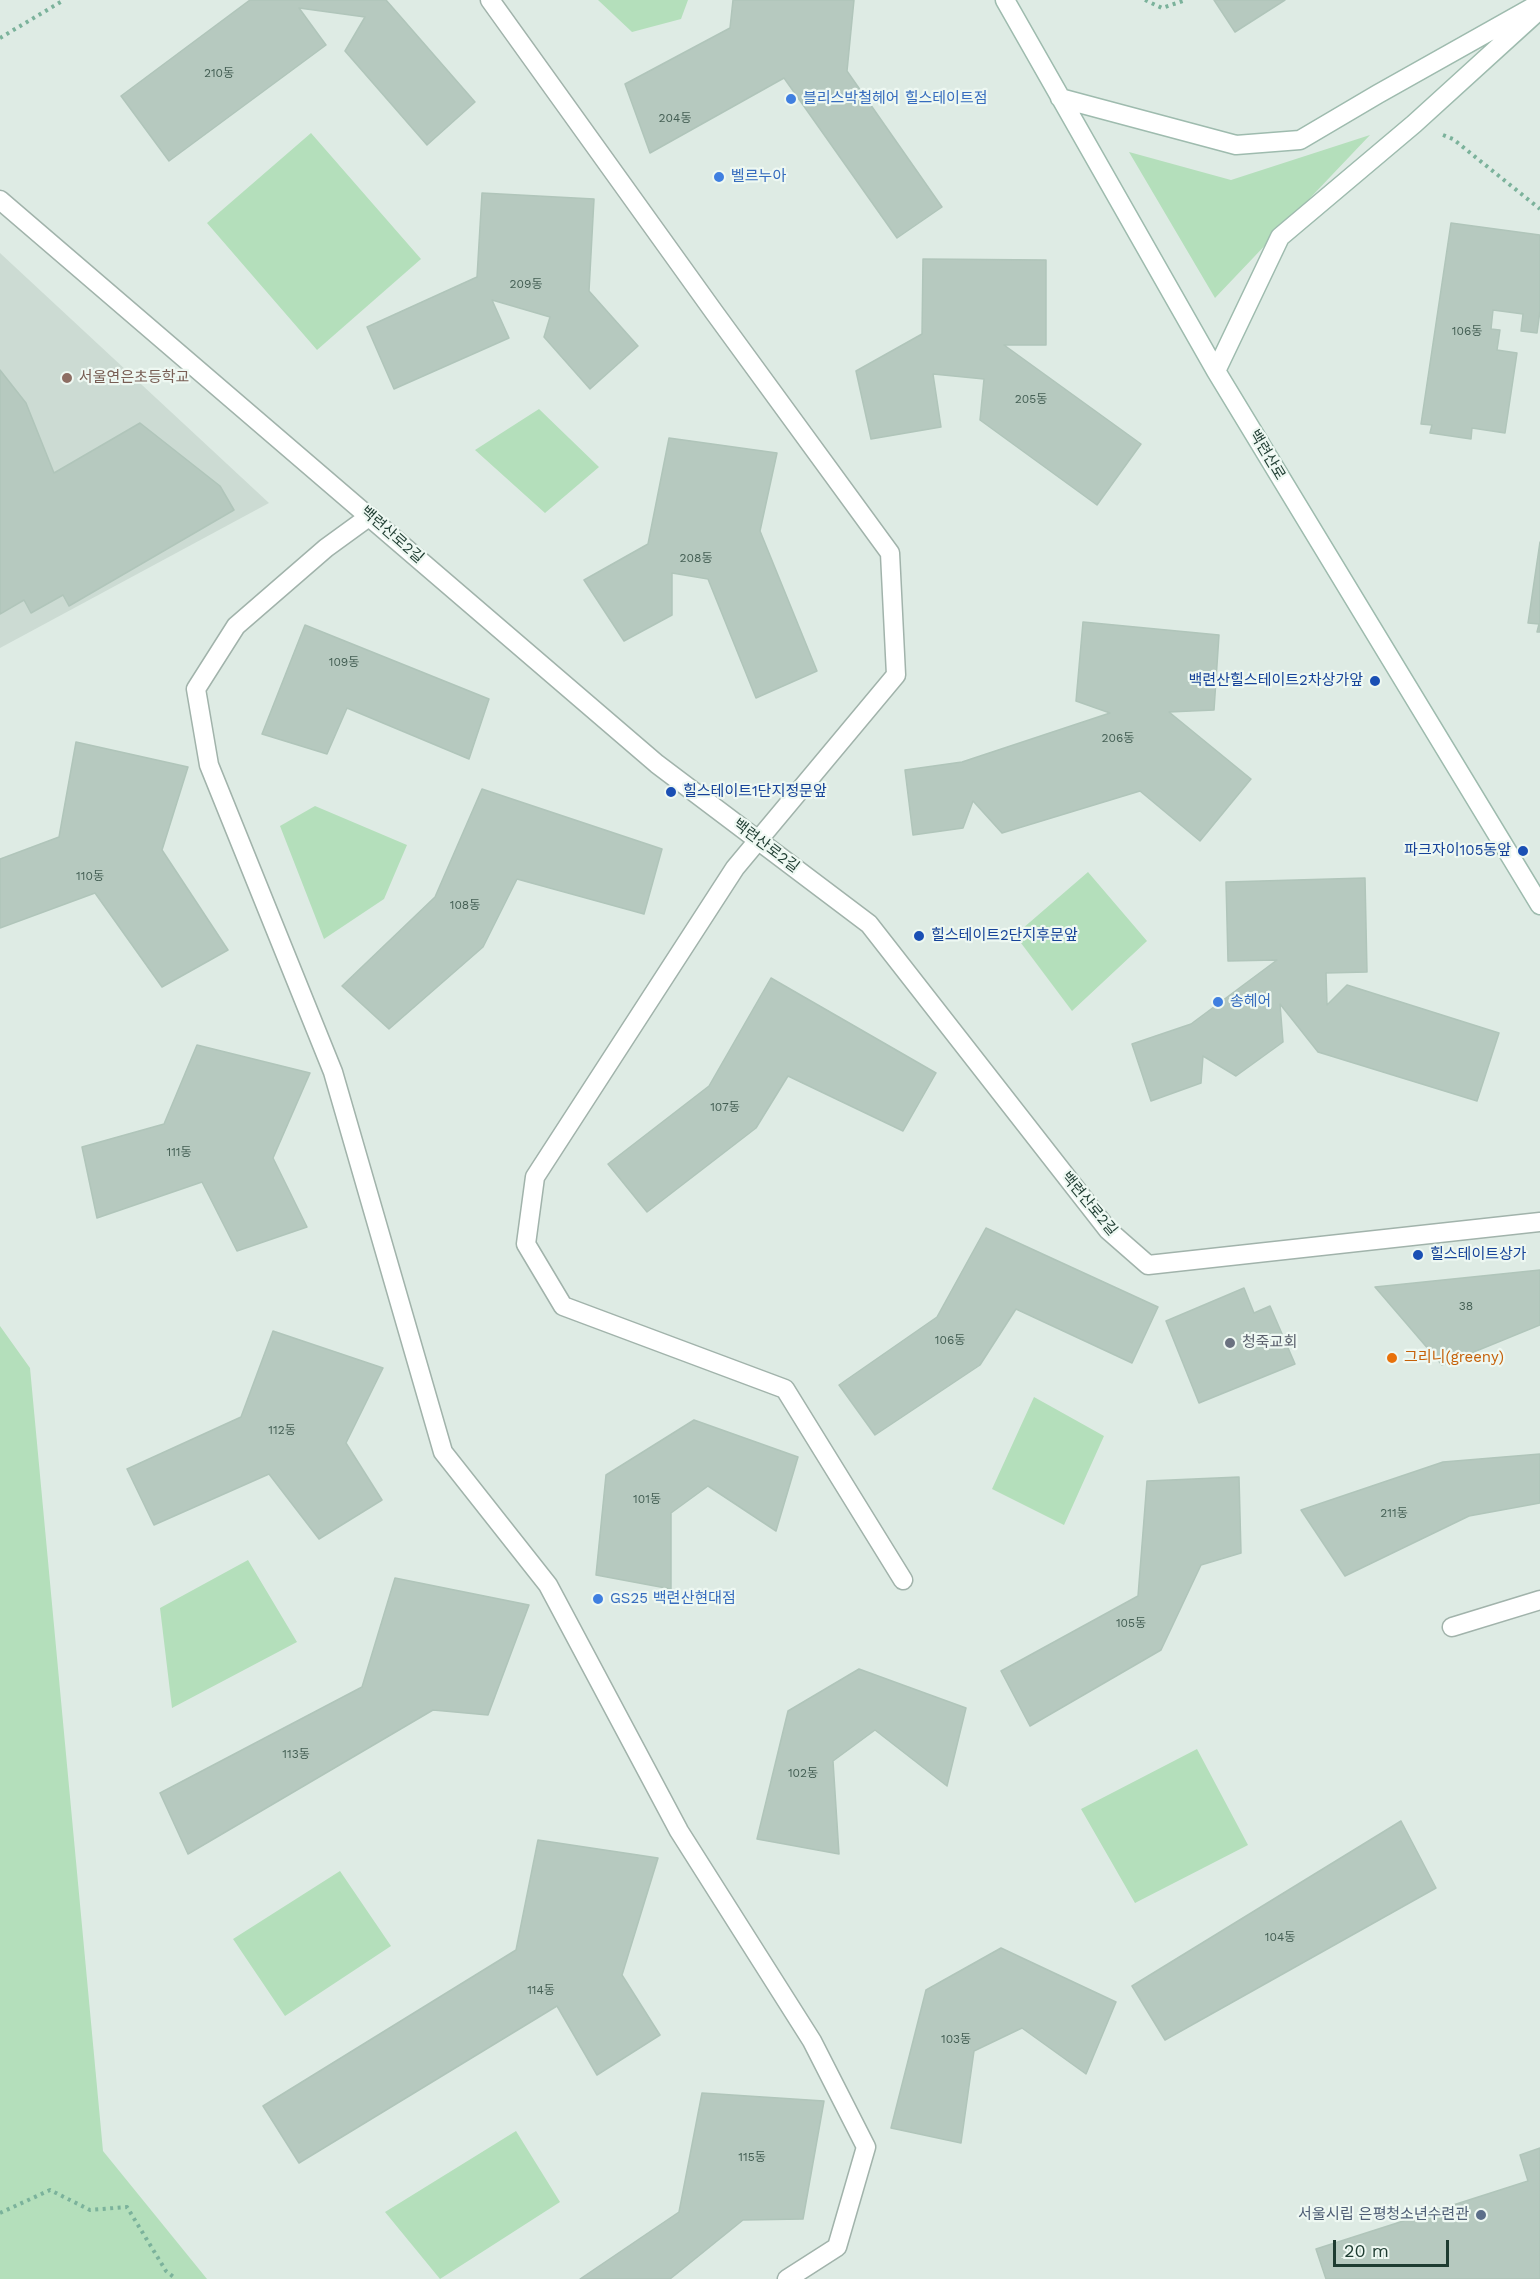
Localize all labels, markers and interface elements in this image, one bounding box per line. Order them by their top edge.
house number: 210동 [204,66,234,80]
place label: 블리스박철헤어 힐스테이트점 [803,90,988,108]
marker: 블리스박철헤어 힐스테이트점 [784,92,798,106]
house number: 204동 [659,111,691,125]
place label: 벨르누아 [731,168,786,186]
marker: 벨르누아 [712,170,726,184]
house number: 209동 [510,277,542,291]
house number: 106동 [1452,324,1482,338]
place label: 서울연은초등학교 [79,369,189,387]
marker: 서울연은초등학교 [60,371,74,385]
house number: 205동 [1015,392,1047,406]
street label: 백련산로 [1245,427,1289,483]
street label: 백련산로2길 [357,503,427,567]
house number: 208동 [680,551,712,565]
house number: 109동 [329,655,359,669]
place label: 백련산힐스테이트2차상가앞 [1189,672,1363,690]
marker: 백련산힐스테이트2차상가앞 [1368,674,1382,688]
house number: 206동 [1102,731,1134,745]
place label: 힐스테이트1단지정문앞 [683,783,827,801]
marker: 힐스테이트1단지정문앞 [664,785,678,799]
street label: 백련산로2길 [730,815,802,877]
place label: 파크자이105동앞 [1404,842,1511,860]
marker: 파크자이105동앞 [1516,844,1530,858]
house number: 110동 [76,869,104,883]
house number: 108동 [450,898,480,912]
place label: 힐스테이트2단지후문앞 [931,927,1078,945]
marker: 힐스테이트2단지후문앞 [912,929,926,943]
place label: 송헤어 [1230,993,1271,1011]
marker: 송헤어 [1211,995,1225,1009]
house number: 107동 [710,1100,740,1114]
house number: 111동 [166,1145,192,1159]
street label: 백련산로2길 [1057,1168,1121,1240]
place label: 힐스테이트상가 [1430,1246,1527,1264]
marker: 힐스테이트상가 [1411,1248,1425,1262]
house number: 38 [1459,1299,1473,1313]
house number: 106동 [935,1333,965,1347]
place label: 청죽교회 [1242,1334,1297,1352]
marker: 청죽교회 [1223,1336,1237,1350]
place label: 그리니(greeny) [1404,1349,1504,1367]
marker: 그리니(greeny) [1385,1351,1399,1365]
house number: 112동 [268,1423,296,1437]
house number: 101동 [633,1492,661,1506]
house number: 211동 [1380,1506,1408,1520]
place label: GS25 백련산현대점 [610,1590,736,1608]
marker: GS25 백련산현대점 [591,1592,605,1606]
house number: 105동 [1116,1616,1146,1630]
house number: 113동 [282,1747,310,1761]
house number: 102동 [788,1766,818,1780]
house number: 104동 [1265,1930,1295,1944]
house number: 114동 [527,1983,555,1997]
house number: 103동 [941,2032,971,2046]
house number: 115동 [738,2150,766,2164]
place label: 서울시립 은평청소년수련관 [1298,2206,1469,2224]
marker: 서울시립 은평청소년수련관 [1474,2208,1488,2222]
scale bar [1336,2228,1452,2266]
text: 20 m [1344,2240,1389,2261]

